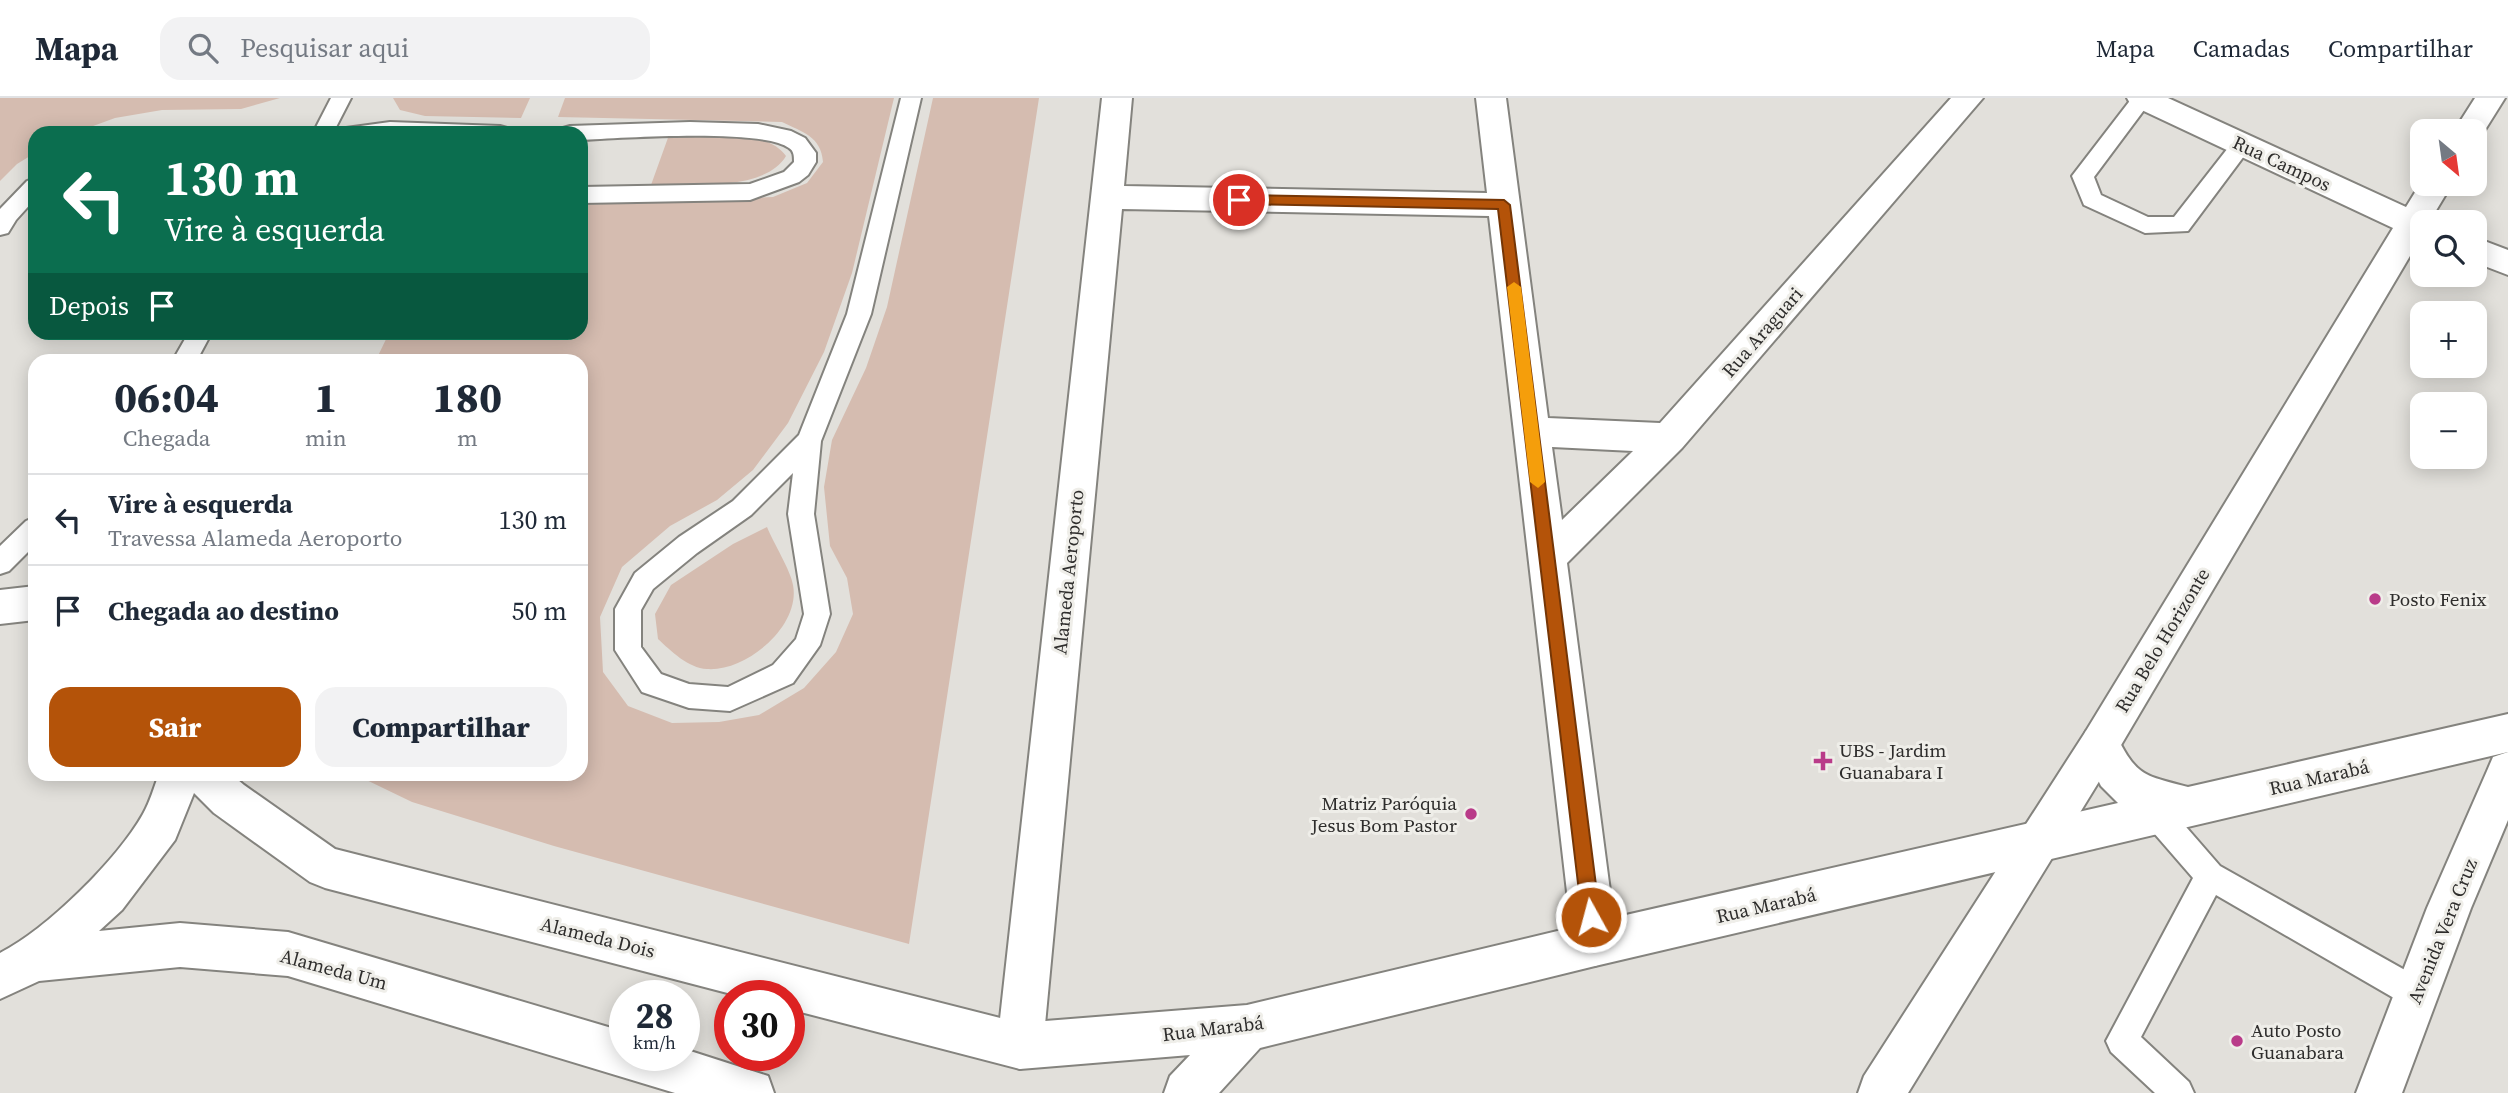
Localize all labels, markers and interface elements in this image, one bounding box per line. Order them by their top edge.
search box [160,17,650,80]
text: Mapa [35,26,118,71]
icon: search [184,29,222,67]
text: Pesquisar aqui [240,30,409,66]
text: Mapa [2096,32,2155,65]
text: Camadas [2193,32,2290,65]
text: Compartilhar [2328,32,2473,65]
north arrow [2410,119,2487,196]
map controls [2410,119,2487,469]
street label: Rua Campos [2229,129,2335,197]
text: 130 m [164,144,299,211]
icon: left [49,154,140,245]
pin [1209,170,1269,230]
icon: arrive [1220,181,1258,219]
text: Vire à esquerda [164,208,385,252]
button: search [2410,210,2487,287]
street label: Rua Araguari [1716,281,1809,383]
icon: arrive [143,287,181,325]
text: Depois [49,288,129,324]
button: + [2410,301,2487,378]
text: 06:04 [114,368,219,426]
text: 1 [314,368,337,426]
text: 180 [433,368,502,426]
button: − [2410,392,2487,469]
text: Chegada [123,422,210,454]
text: min [305,422,347,454]
text: m [457,422,478,454]
text: Vire à esquerda [108,486,293,522]
street label: Alameda Aeroporto [1046,488,1090,656]
icon: left [49,501,87,539]
text: 130 m [499,502,567,538]
text: Travessa Alameda Aeroporto [108,522,402,554]
street label: Rua Belo Horizonte [2109,563,2215,717]
place label: Posto Fenix [2389,586,2487,612]
marker: Posto Fenix [2367,591,2383,607]
icon: arrive [49,592,87,630]
text: Chegada ao destino [108,593,339,629]
text: 50 m [512,593,567,629]
button: Sair [49,687,301,767]
button: Compartilhar [315,687,567,767]
place label: UBS - Jardim Guanabara I [1839,737,1946,785]
marker: UBS - Jardim Guanabara I [1813,751,1833,771]
street label: Rua Marabá [2266,753,2372,801]
place label: Matriz Paróquia Jesus Bom Pastor [1310,790,1457,838]
marker: Matriz Paróquia Jesus Bom Pastor [1463,806,1479,822]
street label: Avenida Vera Cruz [2401,854,2483,1008]
position arrow [1554,880,1628,954]
street label: Rua Marabá [1713,881,1819,929]
street label: Alameda Dois [538,910,658,964]
street label: Alameda Um [278,942,390,996]
speed limit sign: 30 [714,980,805,1071]
text: 28 [636,992,673,1040]
street label: Rua Marabá [1161,1009,1265,1047]
place label: Auto Posto Guanabara [2251,1017,2344,1065]
text: km/h [633,1030,676,1055]
marker: Auto Posto Guanabara [2229,1033,2245,1049]

